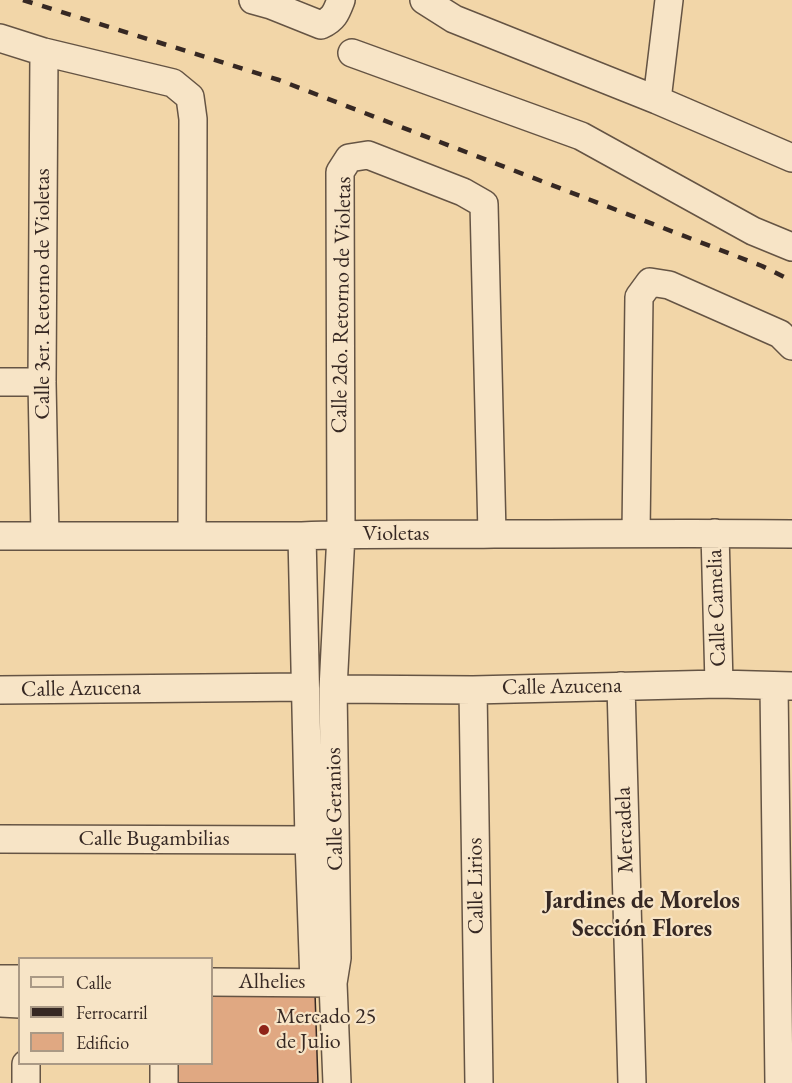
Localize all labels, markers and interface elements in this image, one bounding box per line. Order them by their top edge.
street label: Calle 3er. Retorno de Violetas [30,168,56,420]
street label: Calle 2do. Retorno de Violetas [327,176,357,434]
street label: Violetas [363,521,429,547]
street label: Calle Camelia [702,549,732,667]
street label: Calle Azucena [502,673,622,701]
street label: Calle Azucena [21,675,141,703]
street label: Calle Geranios [321,747,349,871]
street label: Mercadela [610,786,640,874]
street label: Calle Bugambilias [78,826,230,852]
street label: Calle Lirios [462,837,490,935]
district label: Jardines de Morelos Sección Flores [544,887,740,943]
legend [18,957,213,1065]
street label: Alhelies [239,969,305,995]
text: Calle [76,971,112,994]
text: Ferrocarril [76,1001,148,1024]
place label: Mercado 25 de Julio [276,1004,376,1056]
marker: Mercado 25 de Julio [257,1023,271,1037]
text: Edificio [76,1031,129,1054]

